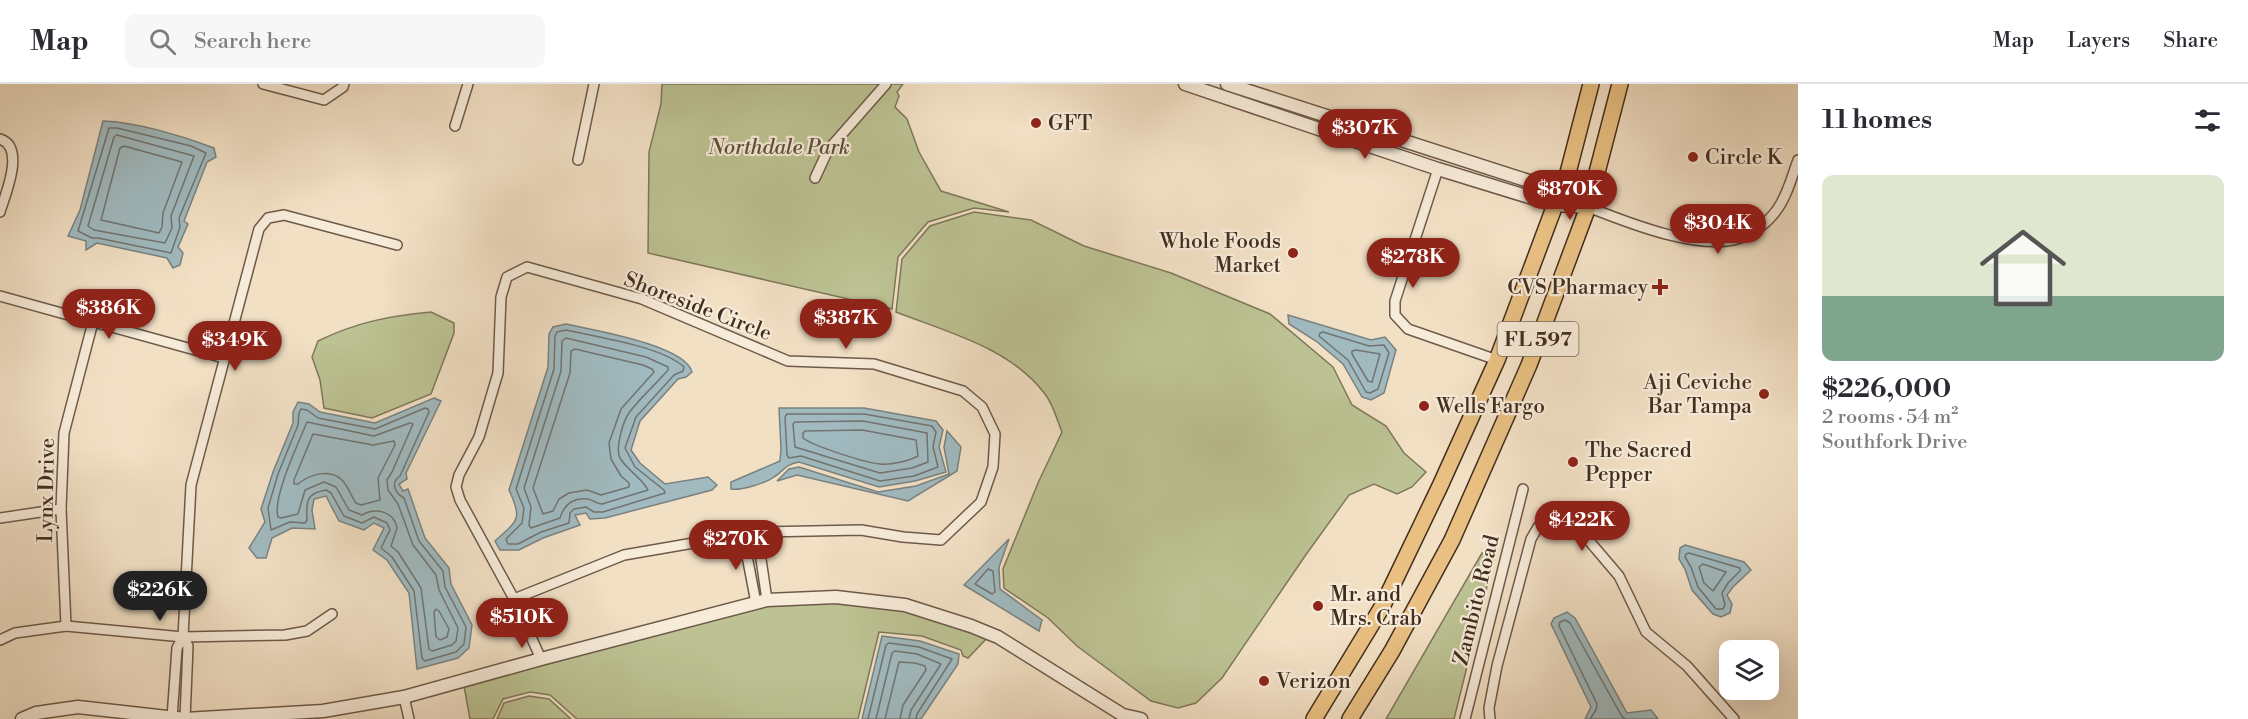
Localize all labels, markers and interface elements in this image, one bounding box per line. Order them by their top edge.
search box [125,14,545,68]
text: Map [30,24,89,59]
icon: search [146,25,179,58]
text: Search here [194,28,311,55]
text: Map [1993,28,2034,54]
text: Layers [2067,28,2130,54]
text: Share [2163,28,2218,54]
text: 11 homes [1822,104,1932,136]
icon: filters [2191,104,2224,137]
pin: $307K [1323,109,1407,160]
place label: GFT [1048,111,1093,137]
marker: GFT [1029,116,1043,130]
text: $307K [1332,116,1398,141]
park label: Northdale Park [707,135,850,161]
place label: Circle K [1705,145,1784,171]
marker: Circle K [1686,150,1700,164]
pin: $870K [1528,170,1612,221]
text: $870K [1537,177,1603,202]
pin: $304K [1676,204,1760,255]
text: $304K [1684,211,1752,236]
icon: home [1969,214,2077,322]
place label: Whole Foods Market [1158,229,1282,279]
pin: $278K [1371,238,1455,289]
text: $278K [1381,245,1445,270]
marker: Whole Foods Market [1286,246,1300,260]
street label: Shoreside Circle [620,267,775,347]
place label: CVS Pharmacy [1507,275,1649,301]
marker: CVS Pharmacy [1653,280,1667,294]
pin: $386K [67,289,151,340]
text: $386K [76,296,142,321]
pin: $387K [804,299,888,350]
text: $387K [814,306,878,331]
pin: $349K [193,321,277,372]
road number: FL 597 [1498,322,1578,356]
text: $349K [202,328,268,353]
place label: Aji Ceviche Bar Tampa [1643,370,1752,420]
text: $226,000 [1822,373,1951,405]
marker: Aji Ceviche Bar Tampa [1757,387,1771,401]
place label: Wells Fargo [1435,394,1545,420]
marker: Wells Fargo [1417,399,1431,413]
text: 2 rooms · 54 m² [1822,405,1958,430]
text: Southfork Drive [1822,430,1967,455]
street label: Lynx Drive [33,438,61,543]
place label: The Sacred Pepper [1585,438,1692,488]
marker: The Sacred Pepper [1566,455,1580,469]
pin: $422K [1540,501,1624,552]
text: $422K [1549,508,1615,533]
pin: $270K [694,520,778,571]
text: $270K [703,527,769,552]
street label: Zambito Road [1448,532,1506,668]
pin: $226K [118,571,202,622]
text: $226K [127,578,193,603]
place label: Mr. and Mrs. Crab [1330,582,1422,632]
pin: $510K [480,598,564,649]
marker: Mr. and Mrs. Crab [1311,599,1325,613]
text: $510K [490,605,554,630]
map controls [1719,640,1779,700]
button: layers [1719,640,1779,700]
place label: Verizon [1275,669,1351,695]
marker: Verizon [1257,674,1271,688]

